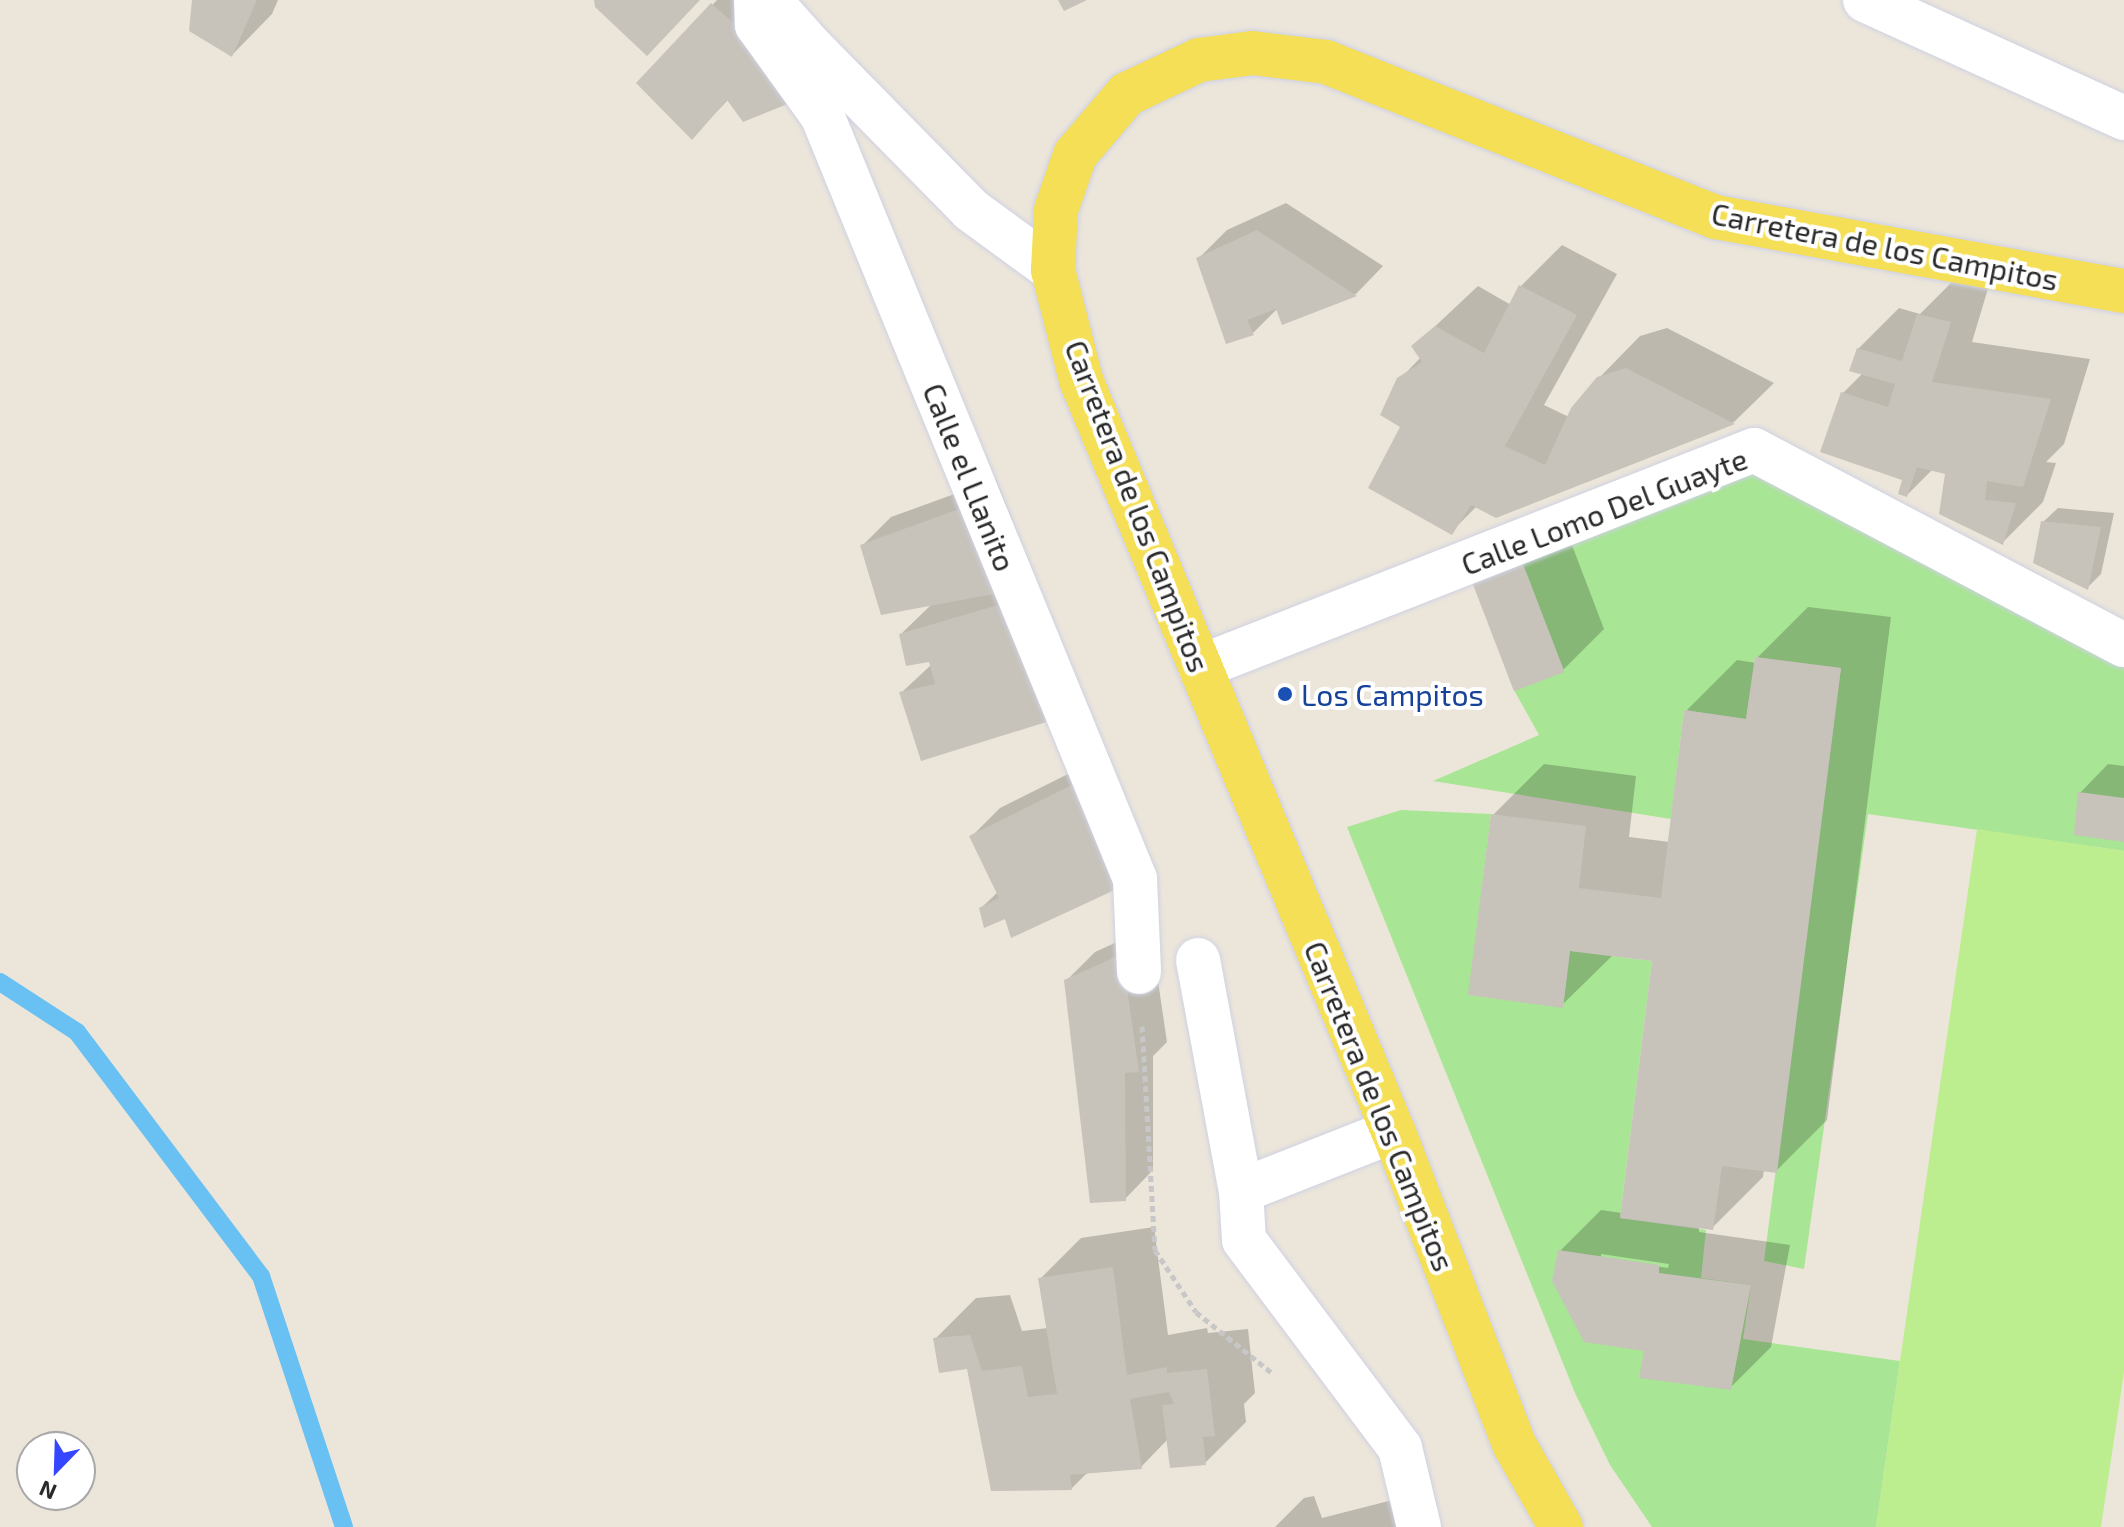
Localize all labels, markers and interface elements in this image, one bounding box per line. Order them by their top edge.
street label: Carretera de los Campitos [1709,195,2061,297]
street label: Carretera de los Campitos [1058,335,1218,677]
street label: Calle el Llanito [916,378,1024,576]
street label: Calle Lomo Del Guayte [1456,440,1752,582]
place label: Los Campitos [1301,676,1484,712]
marker: Los Campitos [1276,685,1294,703]
street label: Carretera de los Campitos [1297,936,1463,1276]
north arrow [16,1431,96,1511]
text: N [35,1476,60,1506]

